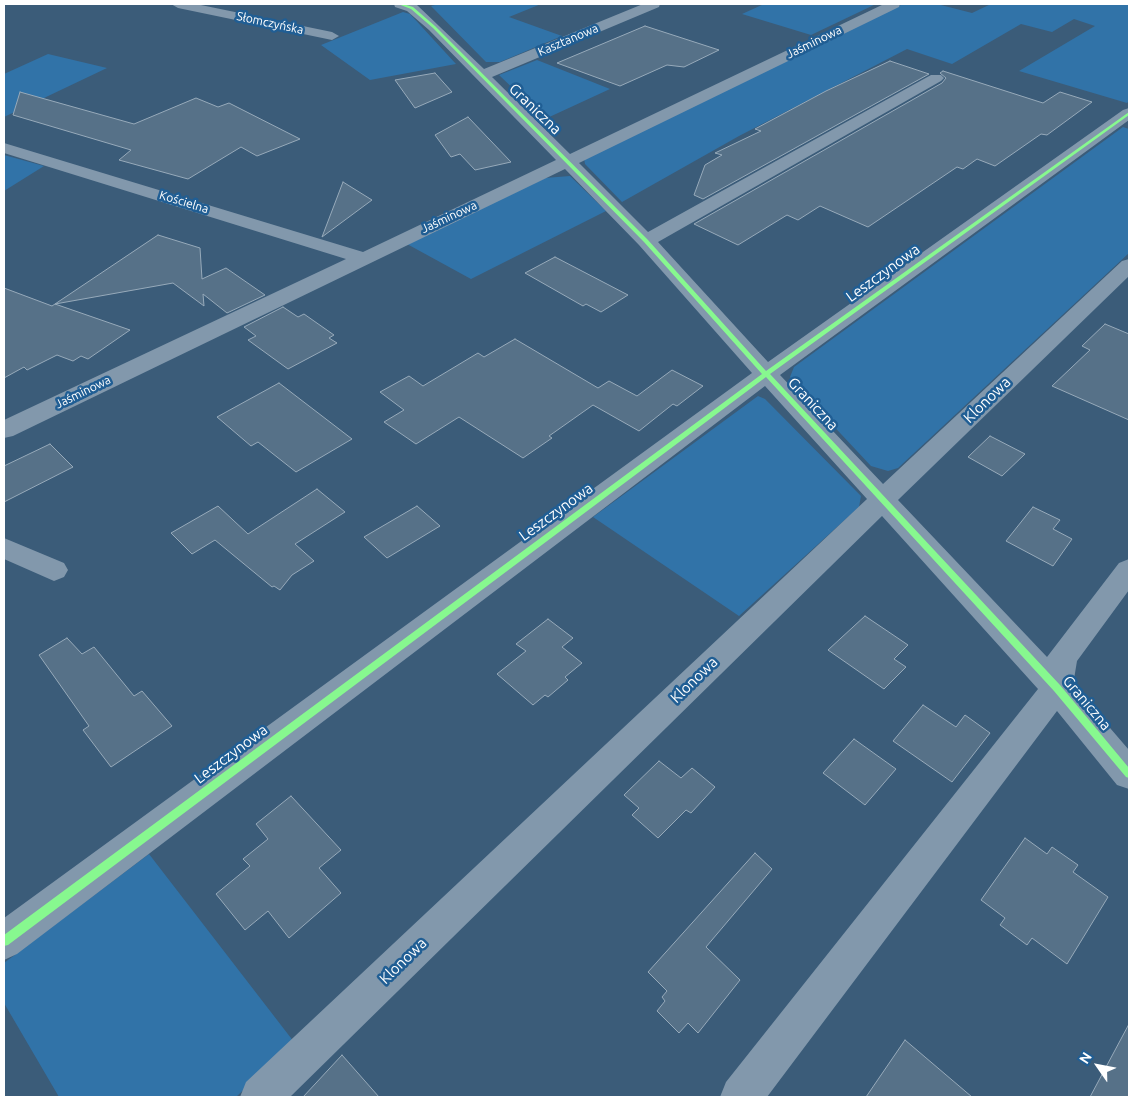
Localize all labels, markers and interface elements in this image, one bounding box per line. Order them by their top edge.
street label: Słomczyńska [235,9,305,37]
street label: Kasztanowa [536,21,600,59]
street label: Jaśminowa [784,22,844,62]
street label: Graniczna [505,80,565,138]
street label: Kościelna [158,188,210,216]
street label: Jaśminowa [419,198,479,236]
street label: Leszczynowa [843,240,923,306]
street label: Jaśminowa [53,372,113,412]
street label: Klonowa [960,373,1014,427]
street label: Graniczna [784,374,842,434]
street label: Leszczynowa [516,479,596,545]
street label: Klonowa [667,653,721,707]
street label: Graniczna [1059,672,1115,734]
street label: Leszczynowa [191,721,271,787]
street label: Klonowa [376,934,430,988]
north arrow [1073,1041,1123,1091]
text: N [1076,1049,1095,1067]

